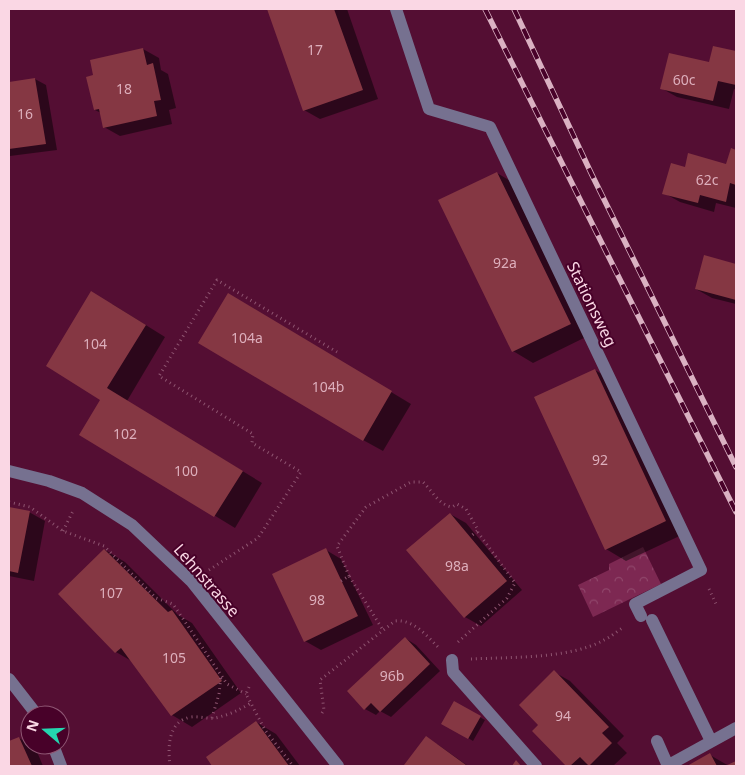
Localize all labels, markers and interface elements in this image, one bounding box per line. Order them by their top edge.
house number: 17 [307,40,323,59]
house number: 60c [673,70,696,89]
house number: 18 [116,79,132,98]
house number: 16 [17,104,33,123]
house number: 62c [696,170,719,189]
house number: 92a [493,253,517,272]
street label: Stationsweg [562,258,622,350]
house number: 104a [231,328,263,347]
house number: 104 [83,334,107,353]
house number: 104b [312,377,344,396]
house number: 102 [113,424,137,443]
house number: 92 [592,450,608,469]
house number: 100 [174,461,198,480]
street label: Lehnstrasse [169,539,245,621]
house number: 98a [445,556,469,575]
house number: 107 [99,583,123,602]
house number: 98 [309,590,325,609]
house number: 105 [162,648,186,667]
house number: 96b [380,666,404,685]
north arrow [20,705,70,755]
house number: 94 [555,706,571,725]
text: N [21,717,43,734]

